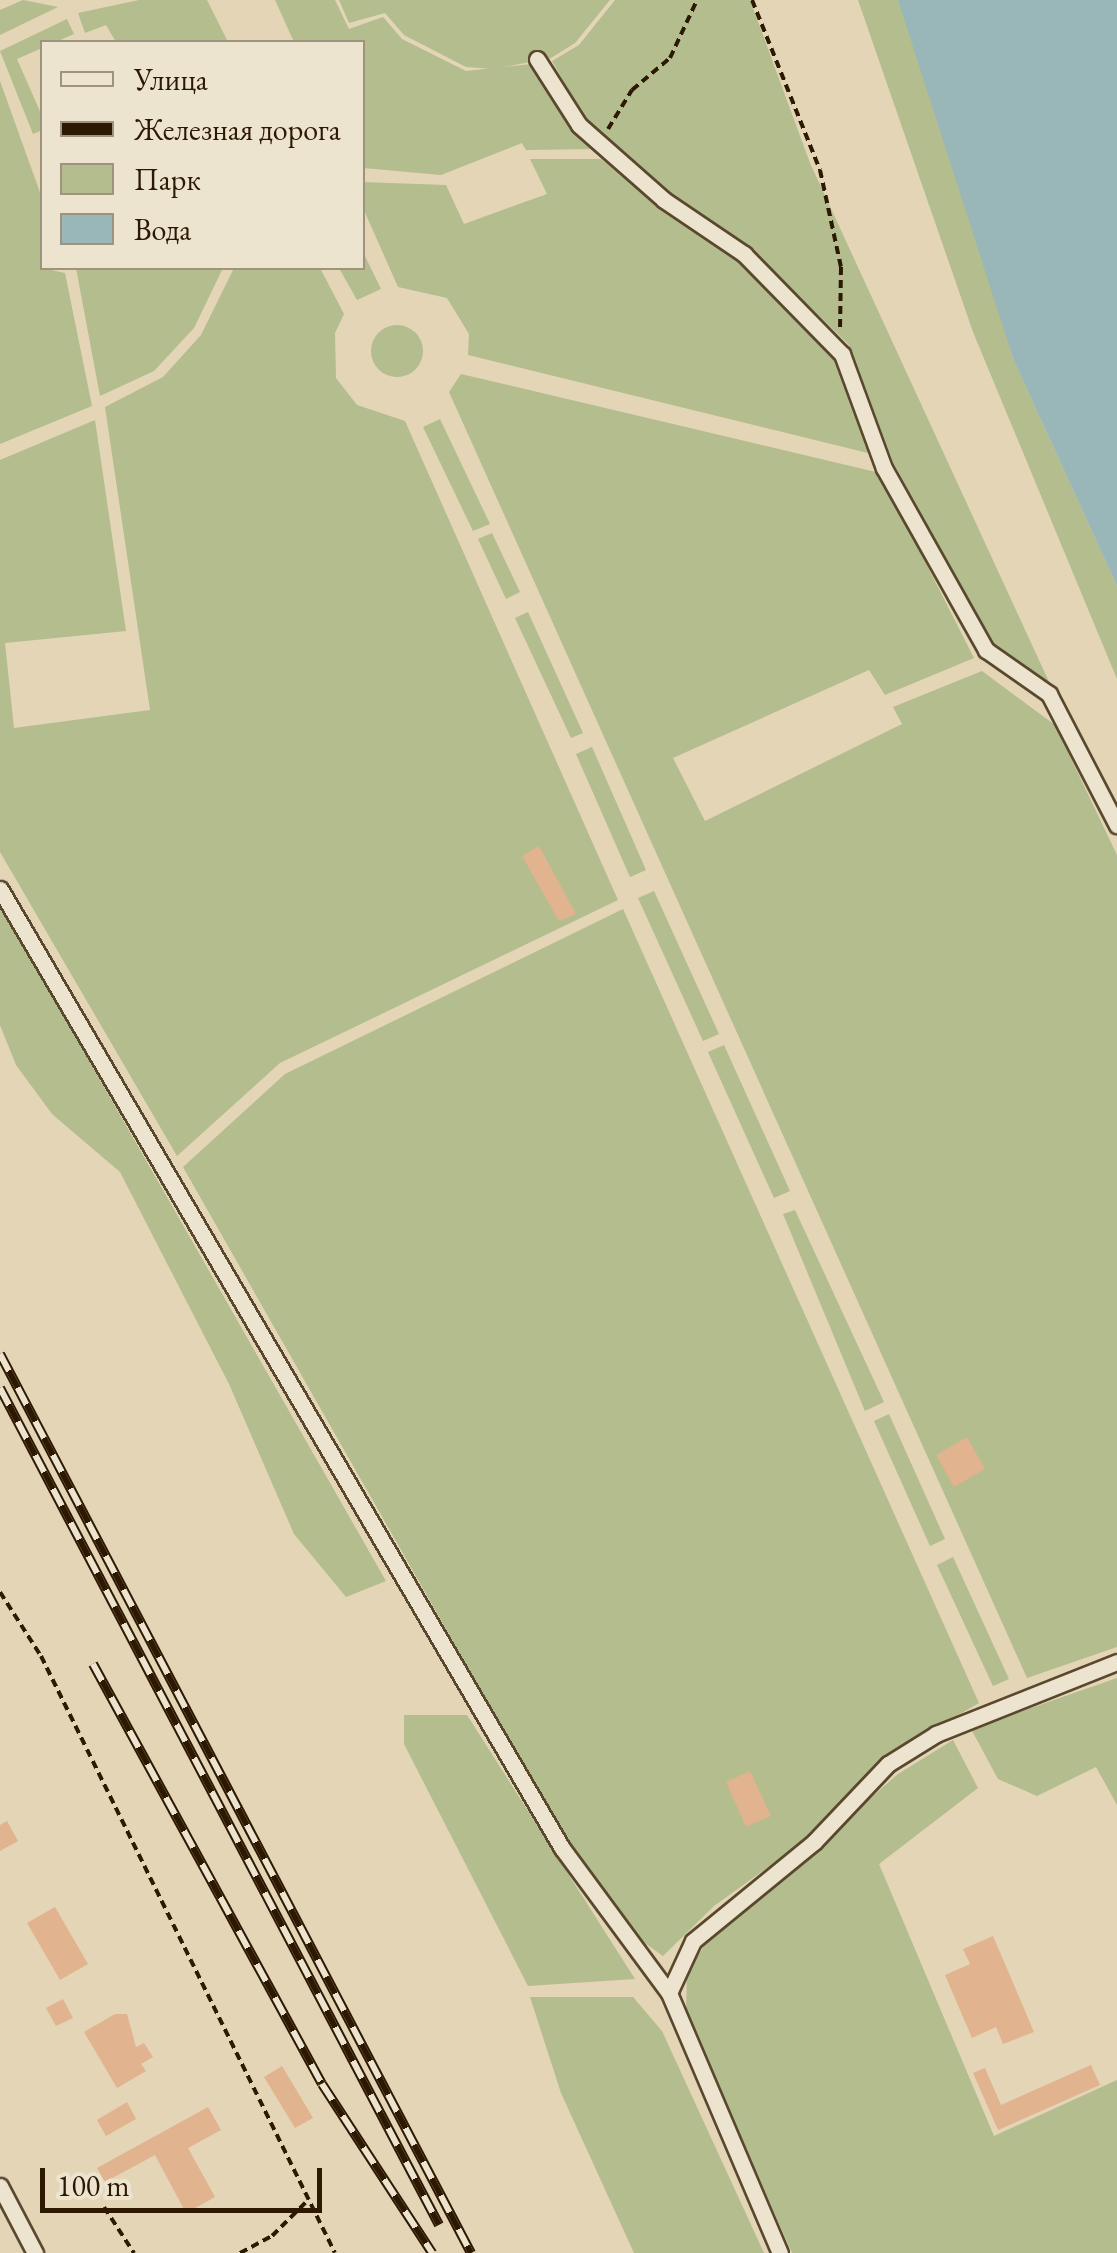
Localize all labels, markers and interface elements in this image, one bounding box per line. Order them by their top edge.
legend [40,40,365,270]
text: Улица [134,60,208,99]
text: Железная дорога [134,110,341,149]
text: Парк [134,160,201,199]
text: Вода [134,210,191,249]
scale bar [45,2148,328,2210]
text: 100 m [57,2166,130,2205]

